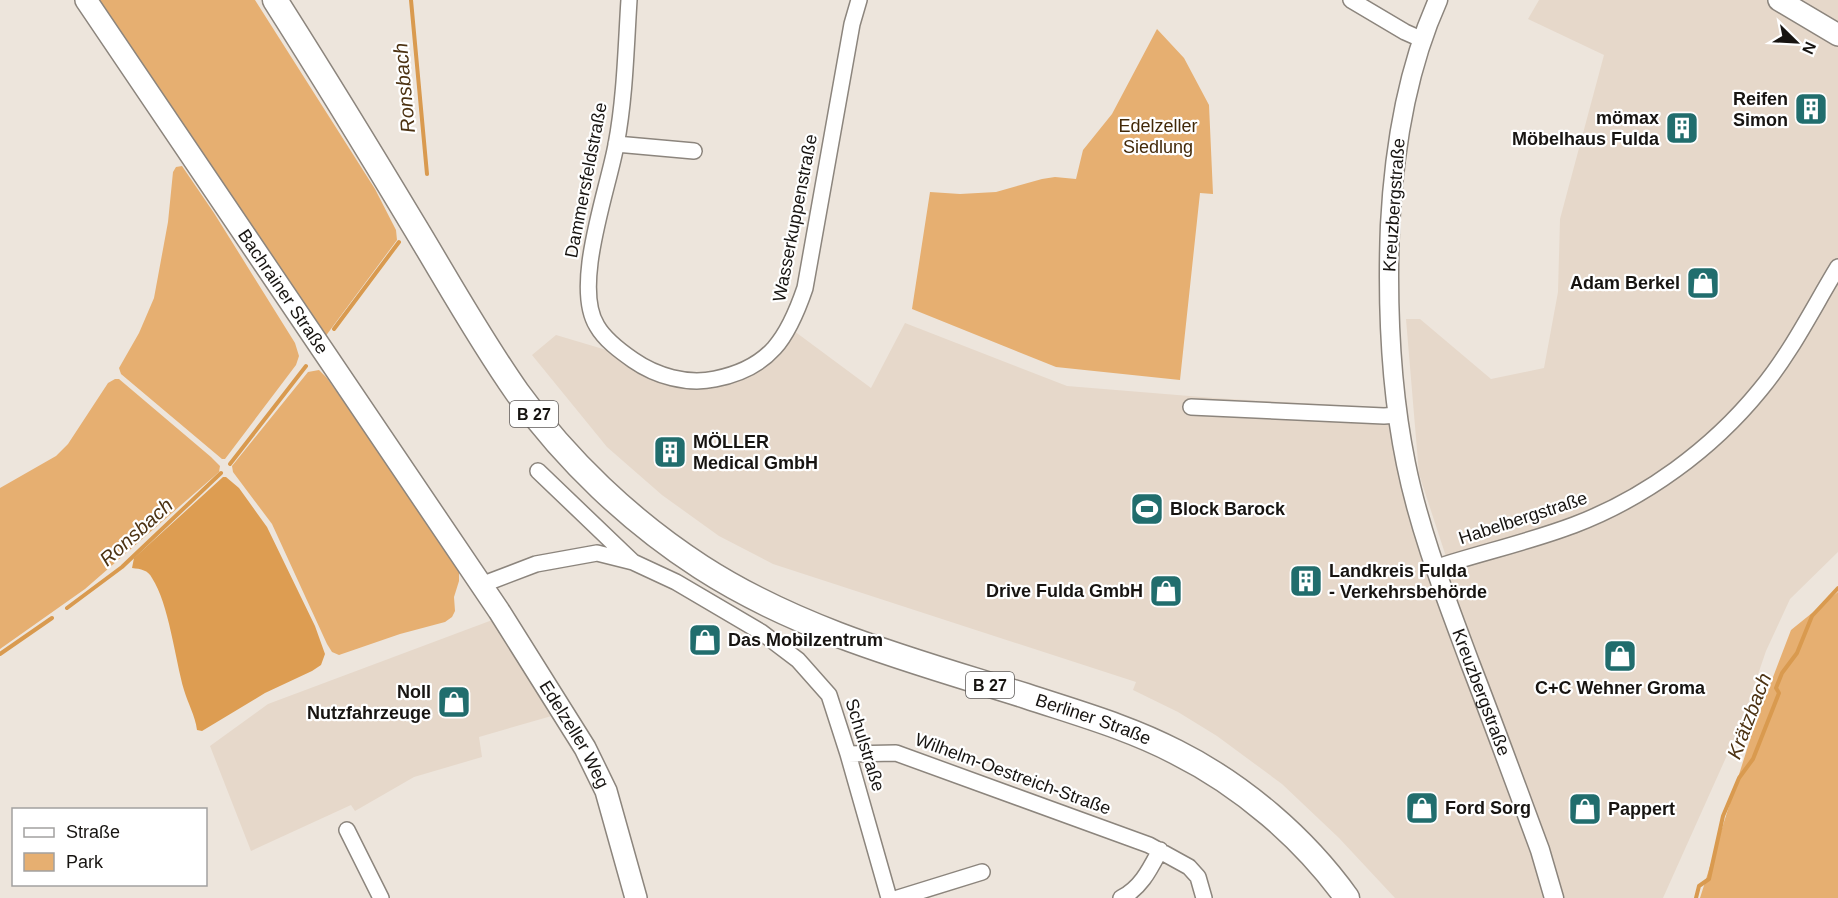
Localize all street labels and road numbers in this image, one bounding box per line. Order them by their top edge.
street label: Dammersfeldstraße [561,101,611,259]
street label: Wasserkuppenstraße [769,132,821,304]
street label: Kreuzbergstraße [1379,137,1409,273]
street label: Bachrainer Straße [234,225,332,358]
road number: B 27 [510,401,558,427]
street label: Habelbergstraße [1456,488,1590,548]
street label: Kreuzbergstraße [1448,626,1514,758]
road number: B 27 [966,672,1014,698]
street label: Edelzeller Weg [535,677,613,791]
street label: Berliner Straße [1033,690,1154,749]
street label: Schulstraße [841,696,889,794]
street label: Wilhelm-Oestreich-Straße [912,729,1114,819]

